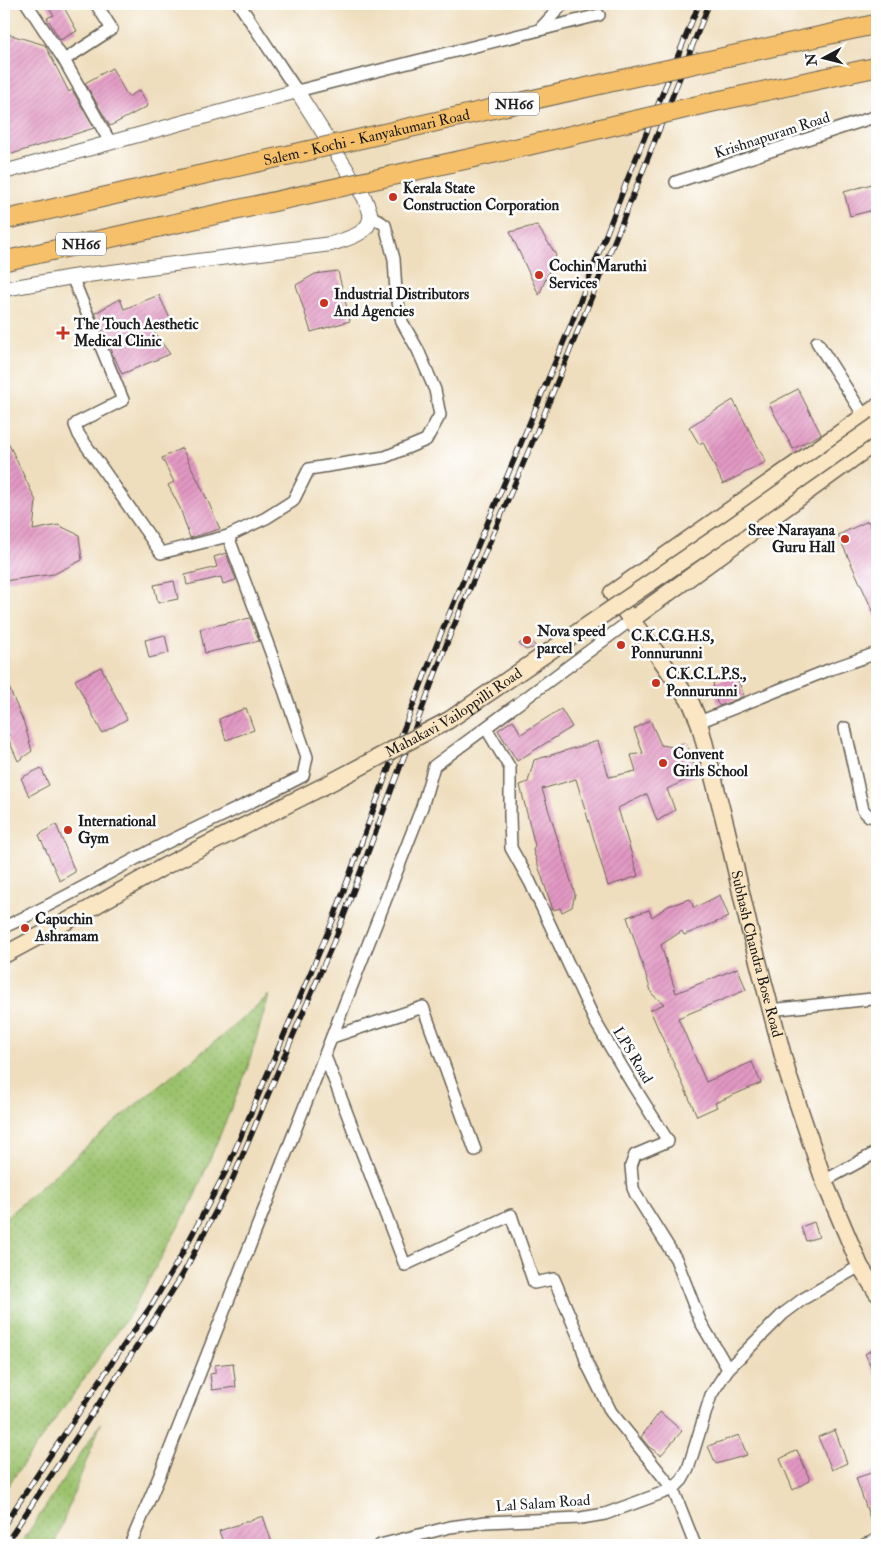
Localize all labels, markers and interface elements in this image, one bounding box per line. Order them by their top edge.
north arrow [798,32,848,82]
text: N [802,52,821,68]
road number: NH66 [489,92,539,116]
street label: Salem - Kochi - Kanyakumari Road [262,105,472,170]
street label: Krishnapuram Road [712,108,833,164]
place label: Kerala State Construction Corporation [403,179,560,216]
marker: Kerala State Construction Corporation [387,191,399,203]
road number: NH66 [56,232,106,255]
place label: Cochin Maruthi Services [549,257,647,293]
marker: Cochin Maruthi Services [533,269,545,281]
place label: Industrial Distributors And Agencies [333,285,469,322]
marker: Industrial Distributors And Agencies [318,297,330,309]
place label: The Touch Aesthetic Medical Clinic [73,315,199,351]
marker: The Touch Aesthetic Medical Clinic [56,326,70,340]
place label: Sree Narayana Guru Hall [748,521,836,557]
marker: Sree Narayana Guru Hall [839,533,851,545]
place label: Nova speed parcel [536,622,606,659]
place label: C.K.C.G.H.S, Ponnurunni [631,627,714,663]
marker: Nova speed parcel [521,634,533,646]
marker: C.K.C.G.H.S, Ponnurunni [615,639,627,651]
street label: Mahakavi Vailoppilli Road [382,664,526,762]
place label: C.K.C.L.P.S., Ponnurunni [666,665,747,701]
marker: C.K.C.L.P.S., Ponnurunni [650,677,662,689]
place label: Convent Girls School [673,745,748,781]
marker: Convent Girls School [657,757,669,769]
place label: International Gym [78,812,156,849]
marker: International Gym [62,824,74,836]
street label: Subhash Chandra Bose Road [726,869,787,1040]
place label: Capuchin Ashramam [34,910,99,946]
marker: Capuchin Ashramam [19,922,31,934]
street label: LPS Road [608,1024,657,1087]
street label: Lal Salam Road [495,1491,592,1516]

